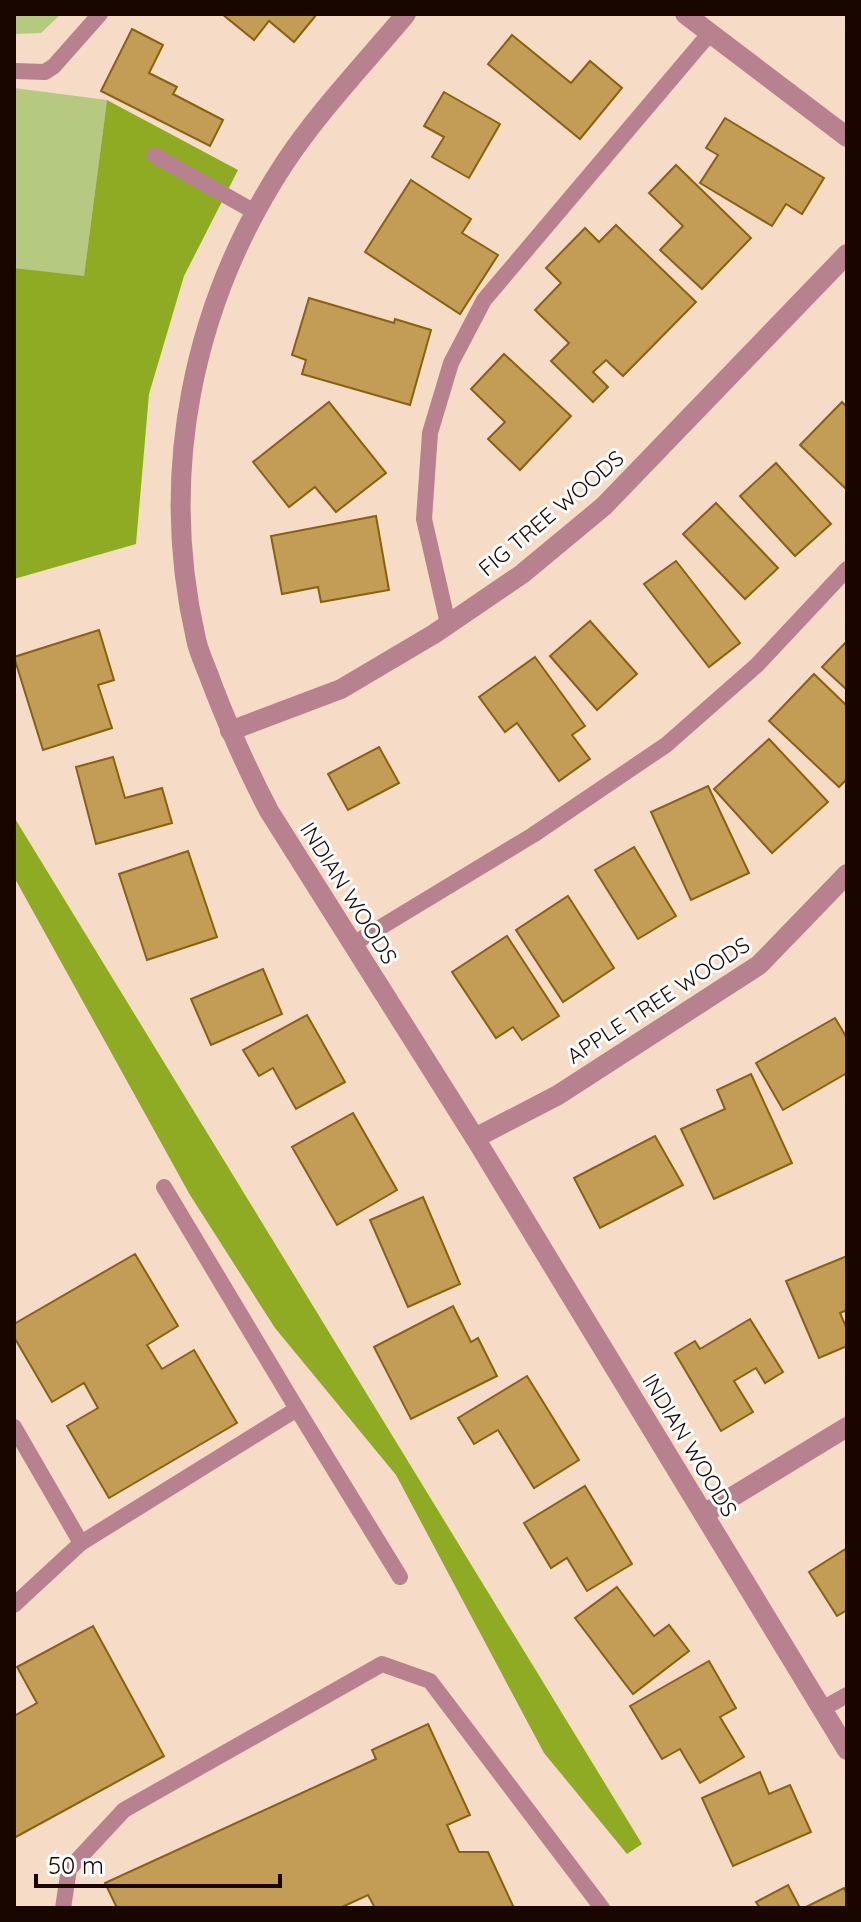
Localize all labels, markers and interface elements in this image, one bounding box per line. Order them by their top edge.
street label: FIG TREE WOODS [473,444,629,582]
street label: INDIAN WOODS [294,817,404,969]
street label: APPLE TREE WOODS [561,930,755,1070]
street label: INDIAN WOODS [636,1368,744,1522]
scale bar [36,1838,280,1888]
text: 50 m [48,1850,104,1880]

